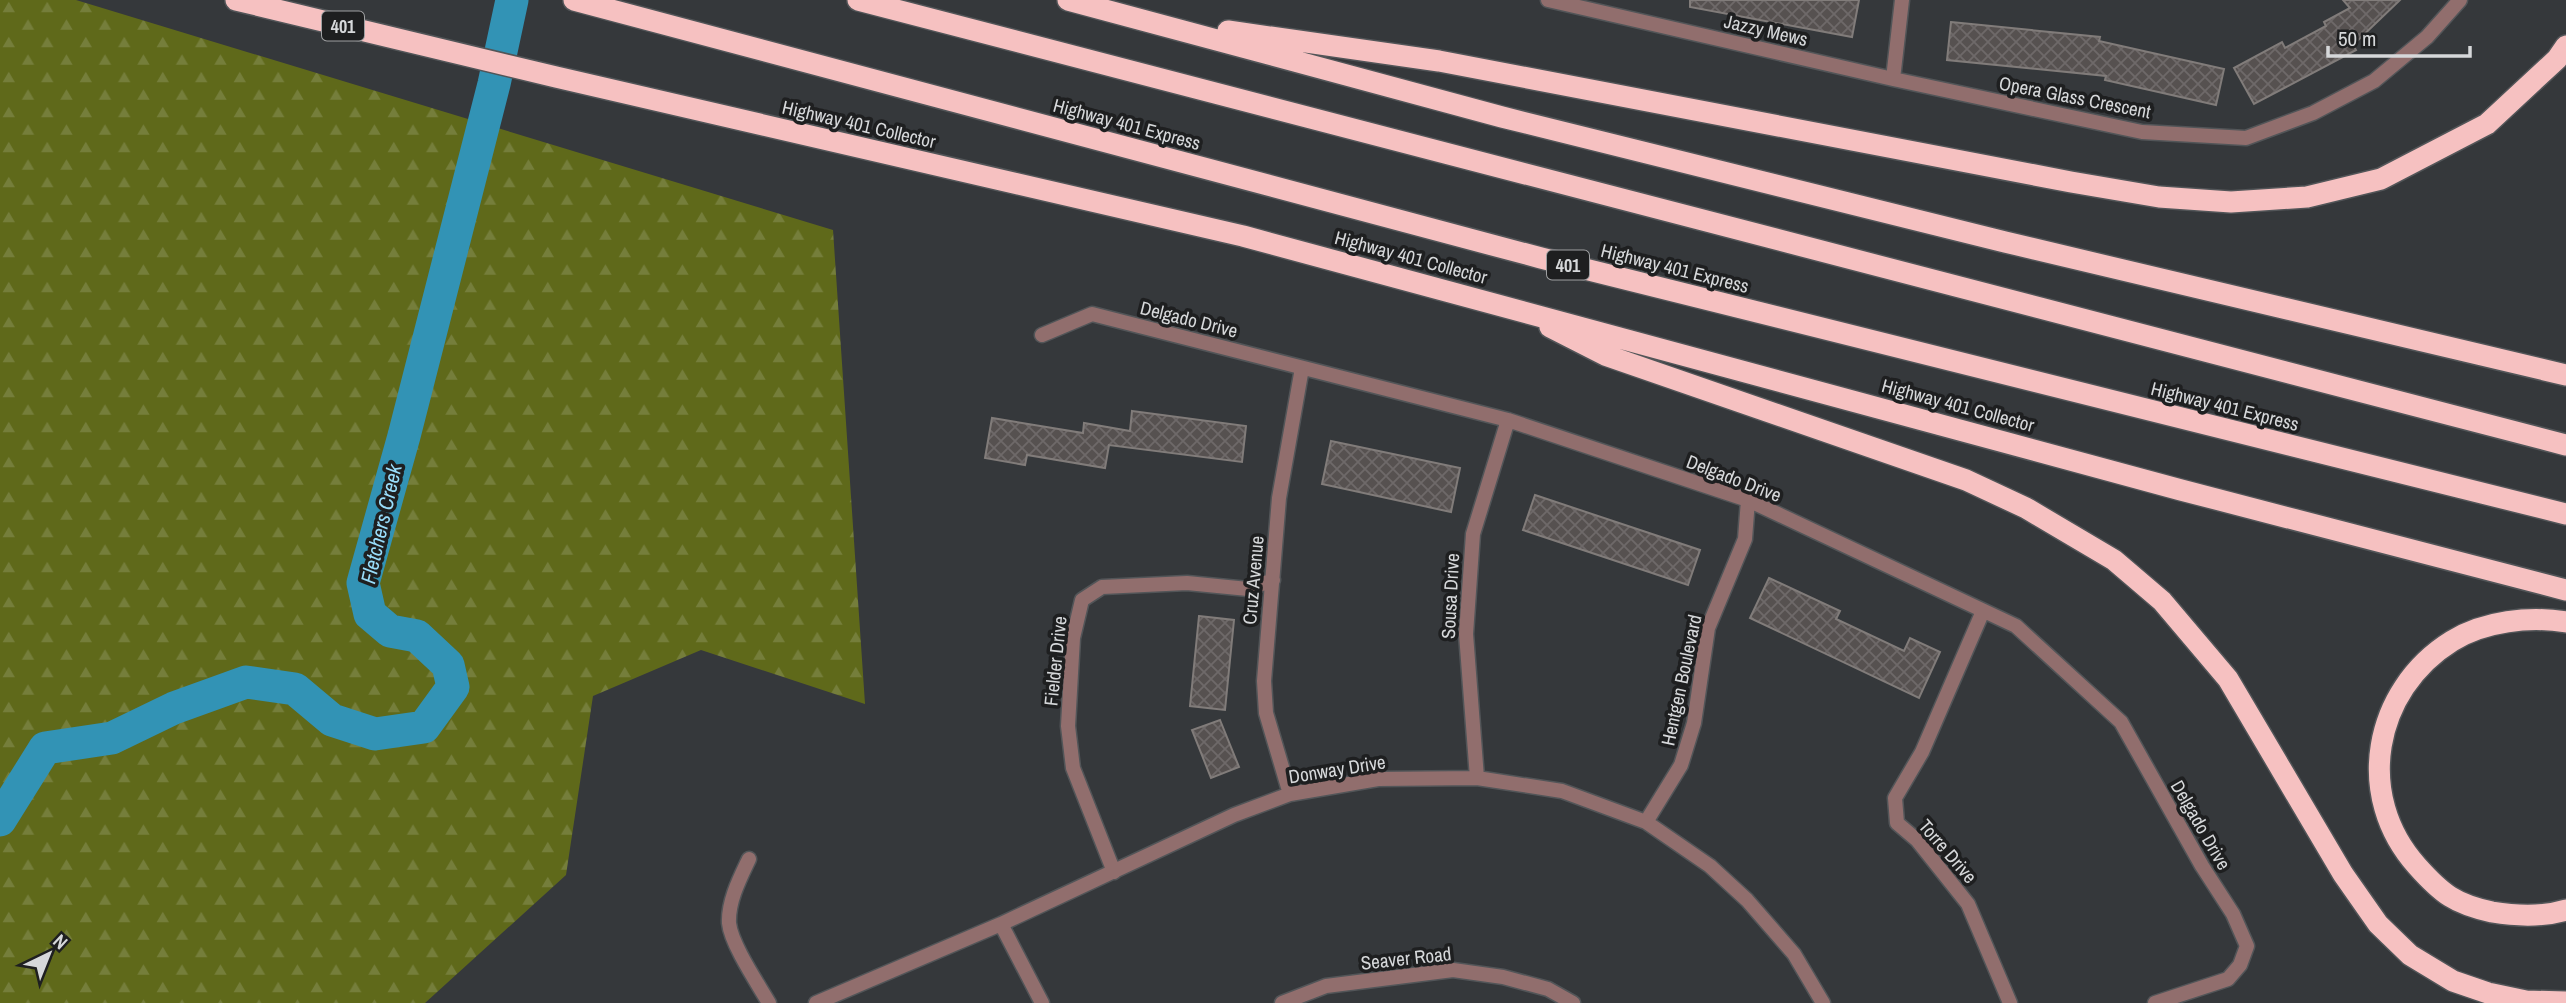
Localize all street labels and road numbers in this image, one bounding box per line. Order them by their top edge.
street label: Jazzy Mews [1722,8,1810,52]
road number: 401 [322,12,364,41]
street label: Opera Glass Crescent [1997,70,2154,125]
street label: Highway 401 Express [1050,92,1204,156]
street label: Highway 401 Collector [780,94,939,154]
street label: Highway 401 Collector [1332,224,1491,290]
street label: Highway 401 Express [1598,237,1752,299]
road number: 401 [1547,250,1589,279]
street label: Delgado Drive [1138,294,1240,344]
street label: Highway 401 Collector [1879,372,2038,438]
street label: Highway 401 Express [2148,375,2302,437]
street label: Delgado Drive [1683,448,1785,508]
street label: Cruz Avenue [1236,535,1270,625]
street label: Sousa Drive [1435,553,1465,639]
street label: Hentgen Boulevard [1654,612,1708,748]
street label: Fielder Drive [1037,615,1073,707]
street label: Donway Drive [1287,749,1387,789]
street label: Delgado Drive [2165,775,2237,875]
street label: Torre Drive [1913,813,1983,889]
street label: Seaver Road [1359,940,1453,976]

